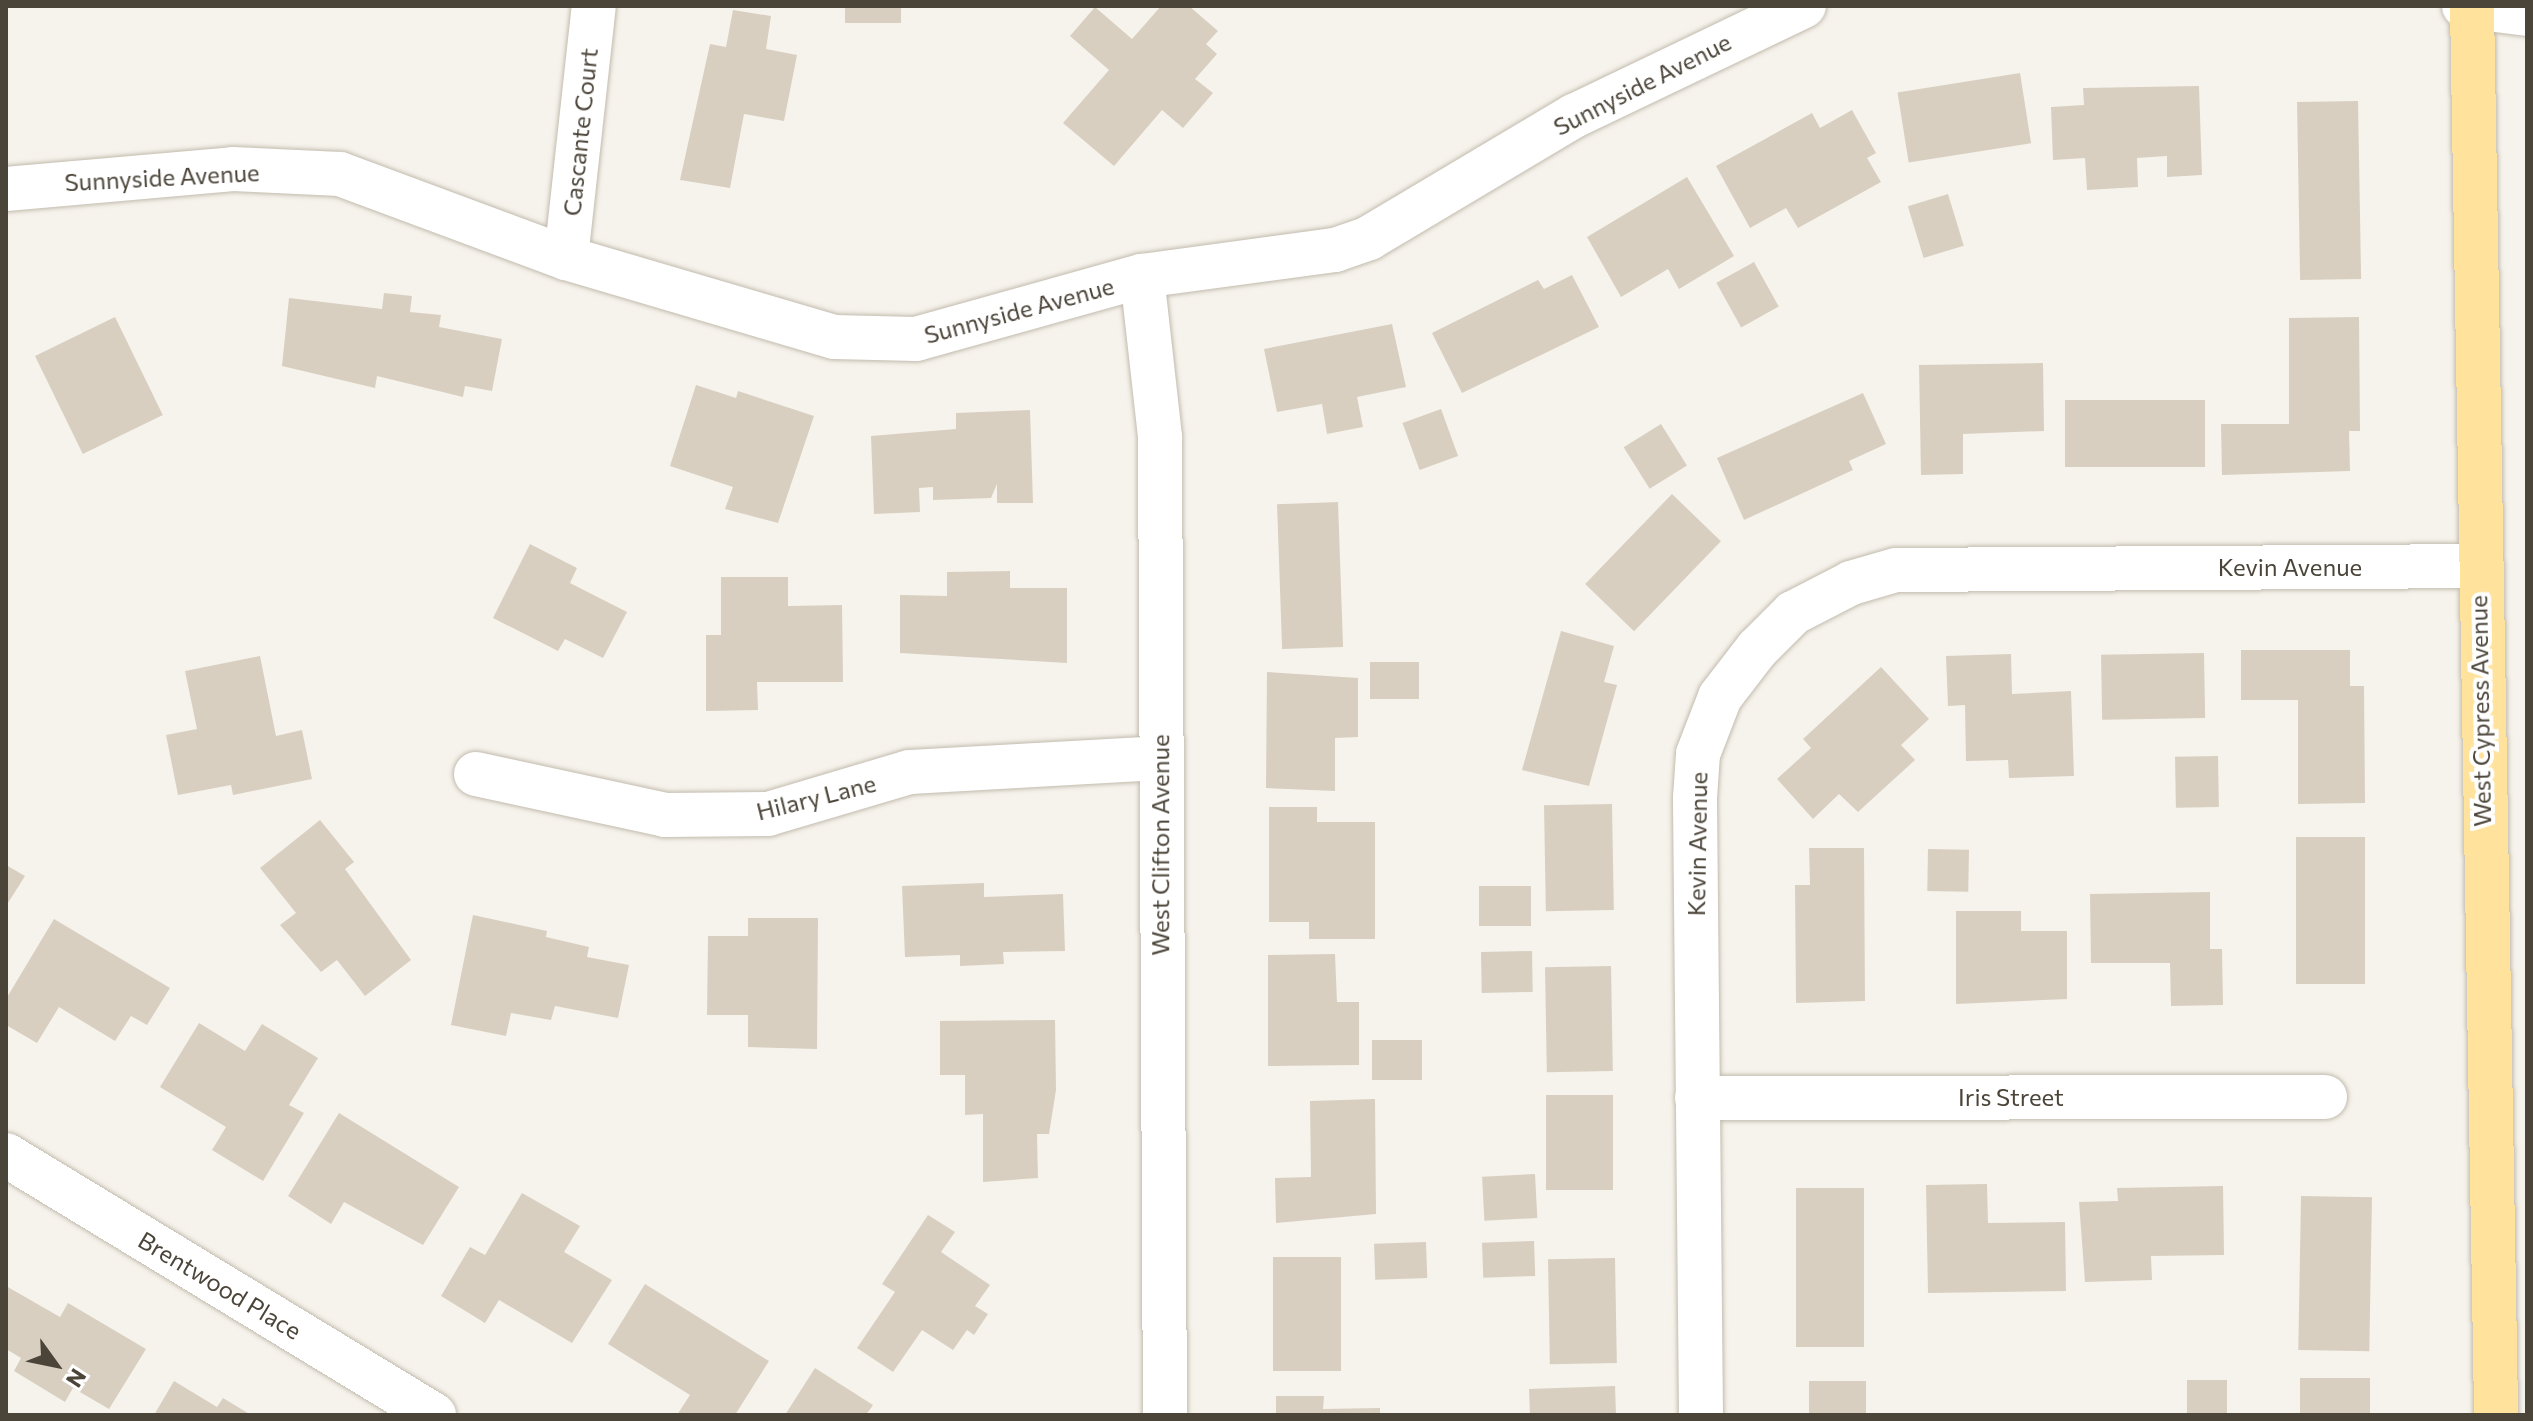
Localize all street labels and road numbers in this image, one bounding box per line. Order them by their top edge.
street label: Sunnyside Avenue [1548,27,1736,141]
street label: Cascante Court [557,47,603,217]
street label: Sunnyside Avenue [64,158,260,196]
street label: Sunnyside Avenue [921,271,1117,349]
street label: Kevin Avenue [2218,553,2362,581]
street label: West Cypress Avenue [2464,595,2496,827]
street label: West Clifton Avenue [1146,734,1174,956]
street label: Hilary Lane [753,768,879,826]
street label: Kevin Avenue [1681,772,1713,916]
street label: Iris Street [1958,1083,2064,1111]
street label: Brentwood Place [133,1225,307,1345]

